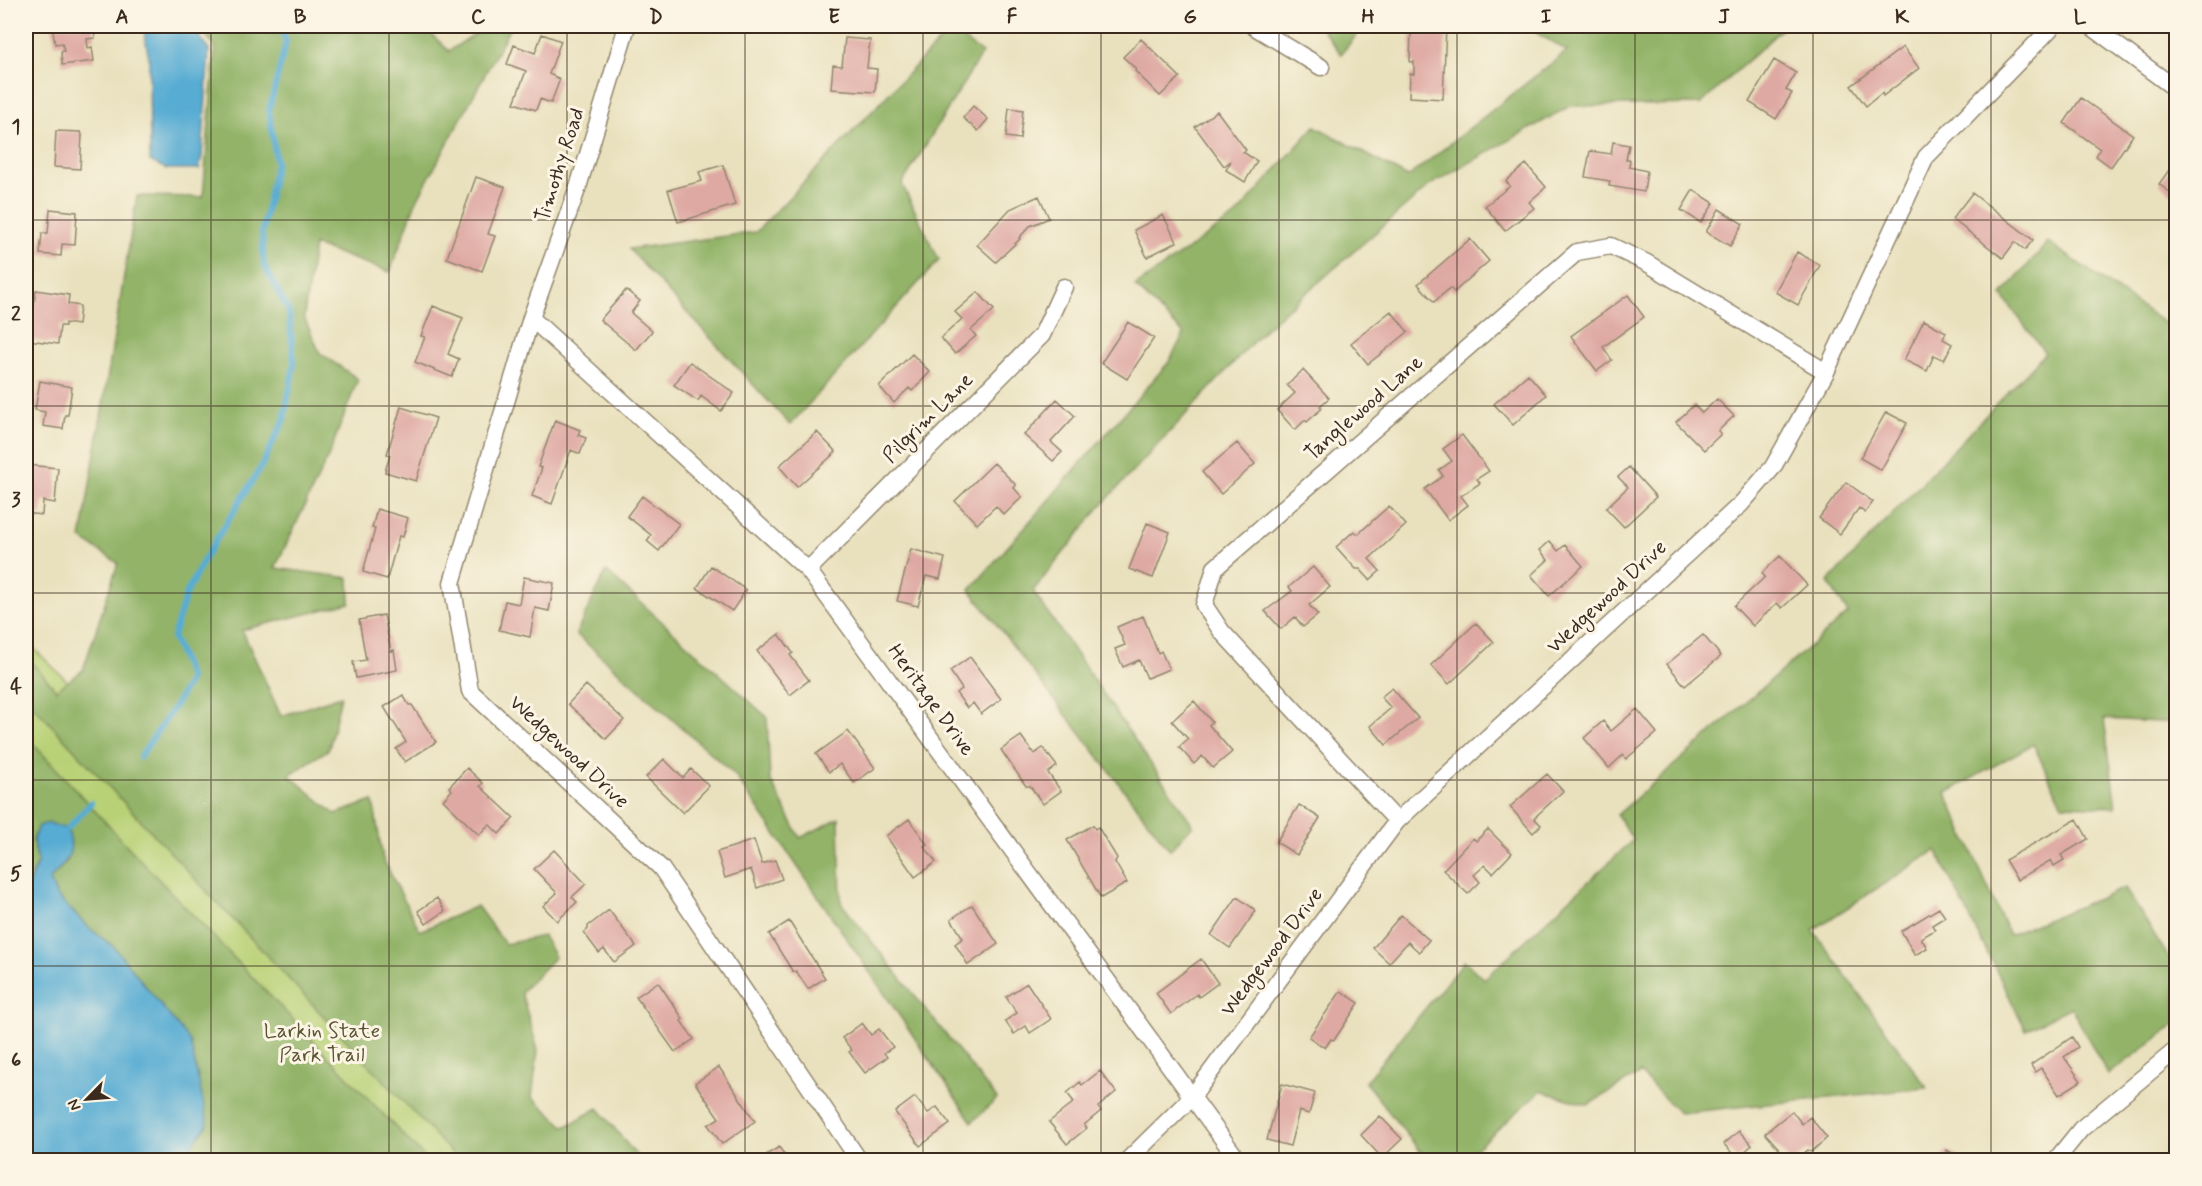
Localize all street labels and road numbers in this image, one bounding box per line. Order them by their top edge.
street label: Timothy Road [528,104,592,226]
street label: Tanglewood Lane [1299,349,1430,468]
street label: Pilgrim Lane [877,367,980,470]
street label: Wedgewood Drive [1541,534,1674,661]
street label: Heritage Drive [881,638,981,762]
street label: Wedgewood Drive [502,689,635,816]
street label: Wedgewood Drive [1214,882,1331,1023]

